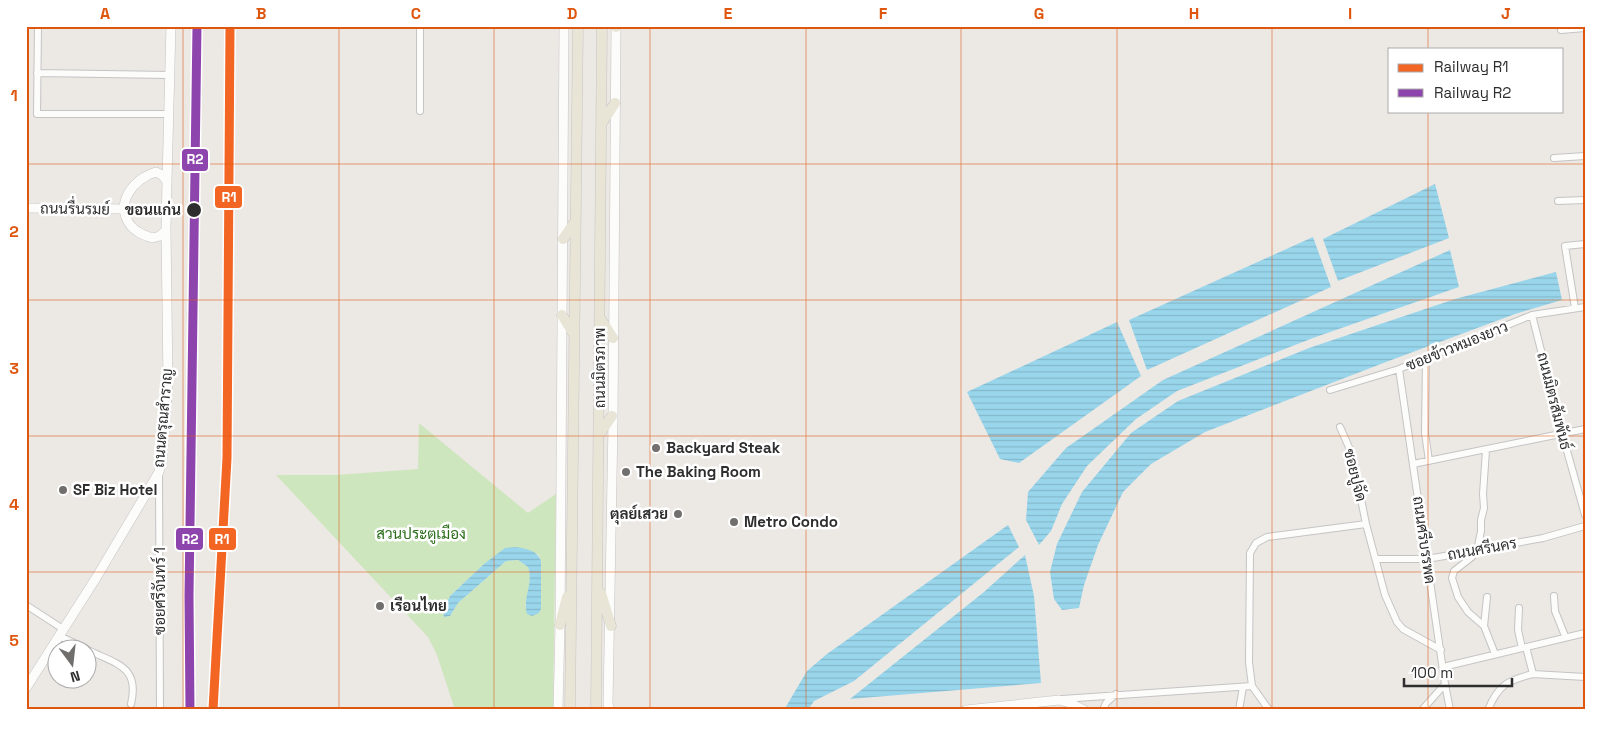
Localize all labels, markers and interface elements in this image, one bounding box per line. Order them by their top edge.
text: A [100,3,110,24]
text: B [256,3,266,24]
text: C [411,3,421,24]
text: D [567,3,577,24]
text: E [724,3,733,24]
text: F [879,3,888,24]
text: G [1034,3,1044,24]
text: H [1189,3,1199,24]
text: I [1348,3,1352,24]
text: J [1501,3,1511,24]
legend [1388,48,1564,112]
text: Railway R1 [1434,57,1509,76]
text: Railway R2 [1434,83,1511,102]
text: 1 [10,85,18,106]
line badge: R2 [181,148,209,172]
text: R2 [186,150,204,168]
line badge: R1 [214,185,243,209]
text: R1 [221,188,237,206]
street label: ถนนรื่นรมย์ [40,193,110,219]
place label: ขอนแก่น [125,200,181,219]
marker: ขอนแก่น [185,201,203,219]
text: 2 [9,221,19,242]
street label: ซอยข้าวหมองยาว [1403,316,1511,375]
street label: ถนนมิตรภาพ [590,328,609,408]
street label: ถนนมิตรสัมพันธ์ [1533,350,1576,452]
text: 3 [9,358,19,379]
street label: ถนนดรุณสำราญ [149,368,178,468]
place label: Backyard Steak [666,438,781,457]
marker: Backyard Steak [650,442,662,454]
street label: ซอยปูจัด [1339,447,1371,503]
place label: The Baking Room [636,462,761,481]
marker: The Baking Room [620,466,632,478]
place label: SF Biz Hotel [73,480,157,499]
marker: SF Biz Hotel [57,484,69,496]
text: 4 [9,494,19,515]
street label: ถนนศรีบรรพด [1409,495,1440,585]
place label: ตุลย์เสวย [610,504,668,525]
marker: ตุลย์เสวย [672,508,684,520]
place label: Metro Condo [744,512,838,531]
marker: Metro Condo [728,516,740,528]
park label: สวนประตูเมือง [376,524,466,544]
line badge: R2 [175,527,204,551]
line badge: R1 [208,527,237,551]
text: R2 [181,530,199,548]
text: R1 [214,530,230,548]
street label: ถนนศรีนคร [1446,533,1518,564]
street label: ซอยศรีจันทร์ 1 [150,547,169,635]
place label: เรือนไทย [390,596,447,615]
marker: เรือนไทย [374,600,386,612]
text: 5 [9,630,19,651]
north arrow [48,638,98,688]
scale bar [1404,656,1511,688]
text: 100 m [1411,663,1453,682]
text: N [68,667,82,686]

